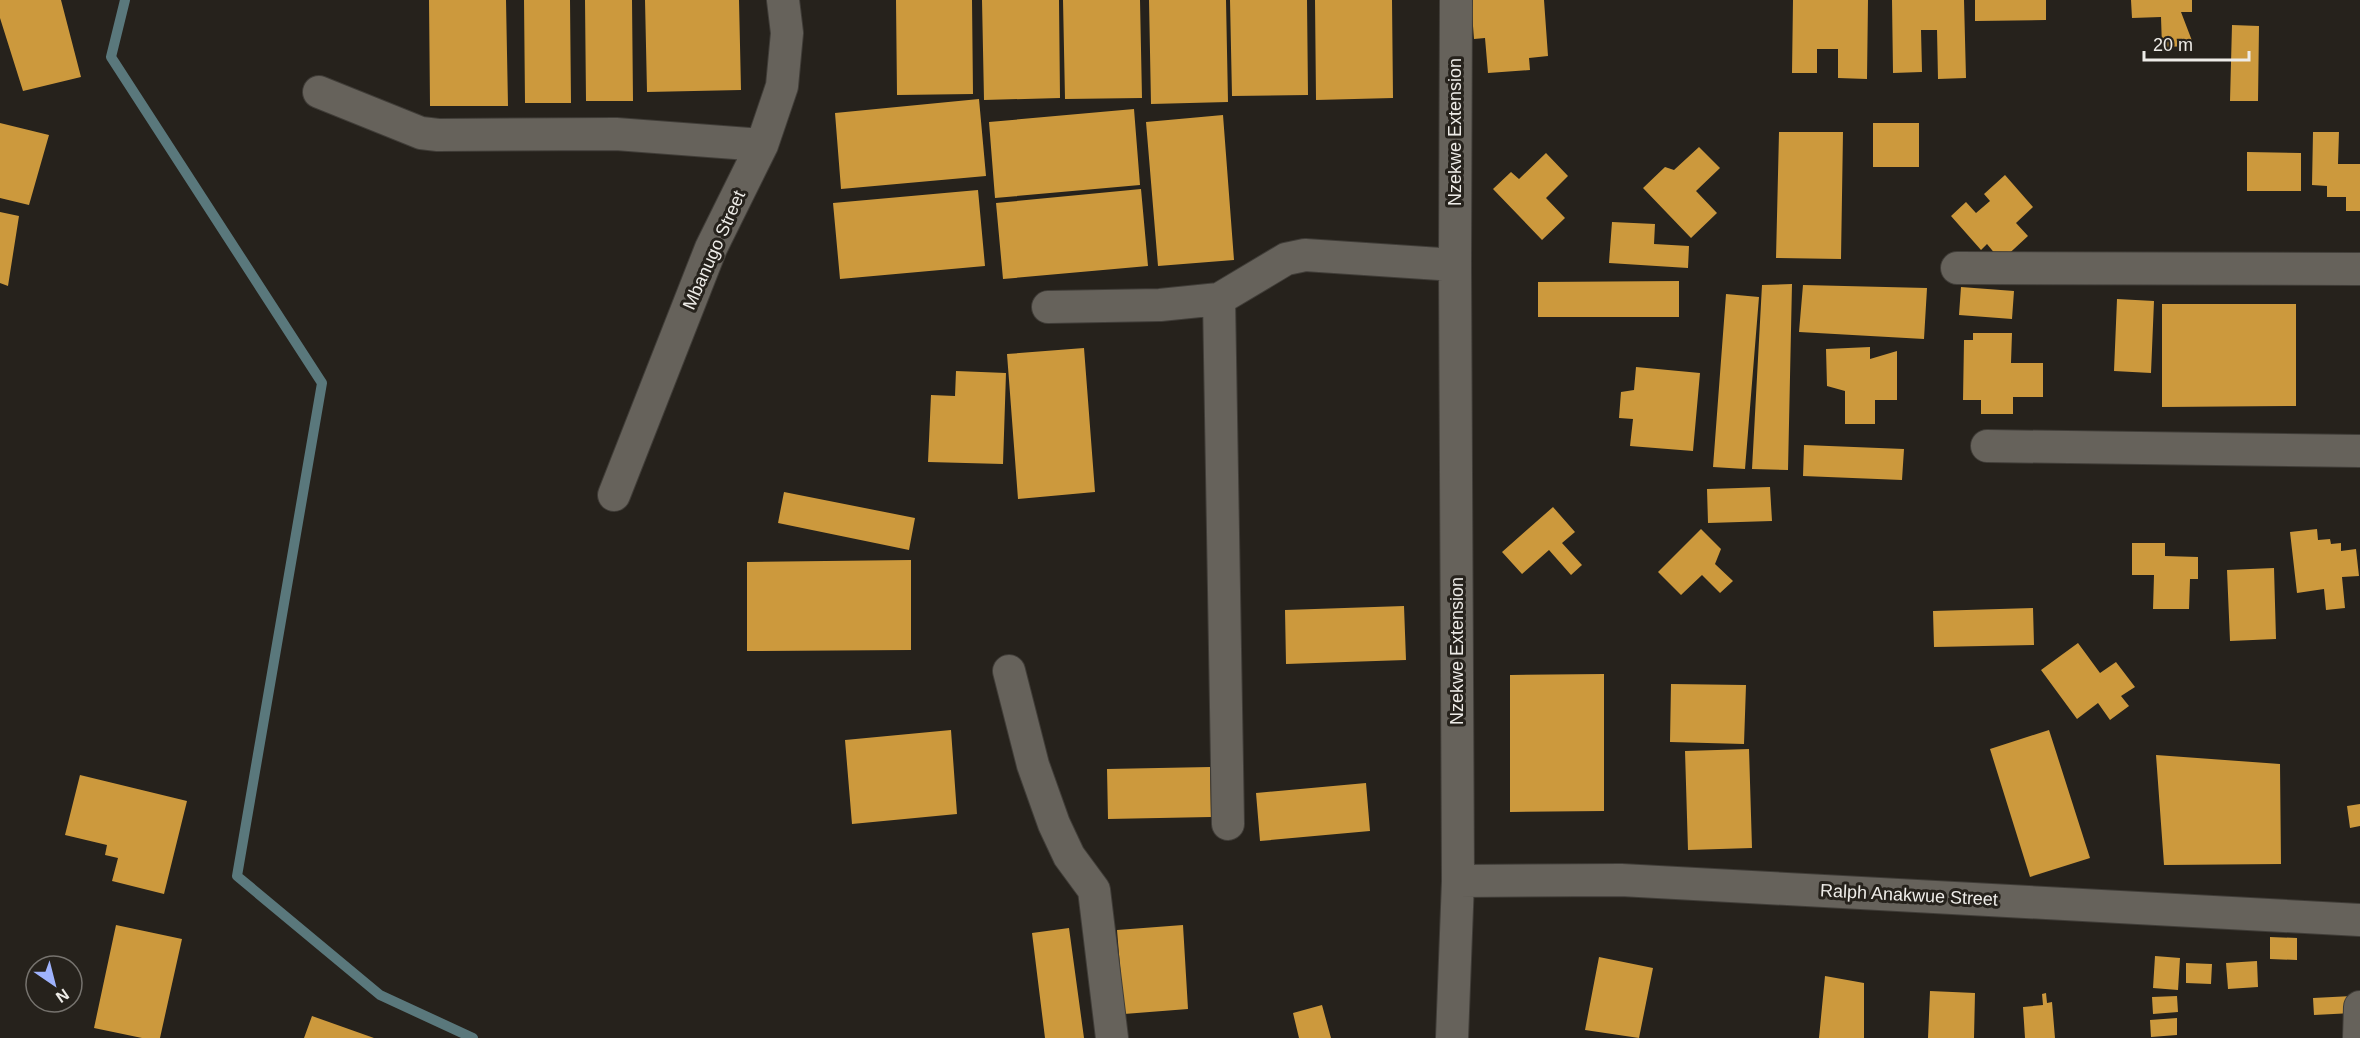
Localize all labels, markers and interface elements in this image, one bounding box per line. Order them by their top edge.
scale bar [2144,24,2249,62]
text: 20 m [2153,35,2193,55]
street label: Nzekwe Extension [1445,58,1465,206]
street label: Mbanugo Street [679,187,749,313]
street label: Nzekwe Extension [1447,577,1467,725]
street label: Ralph Anakwue Street [1820,880,1998,910]
north arrow [24,954,84,1014]
text: N [53,986,72,1006]

